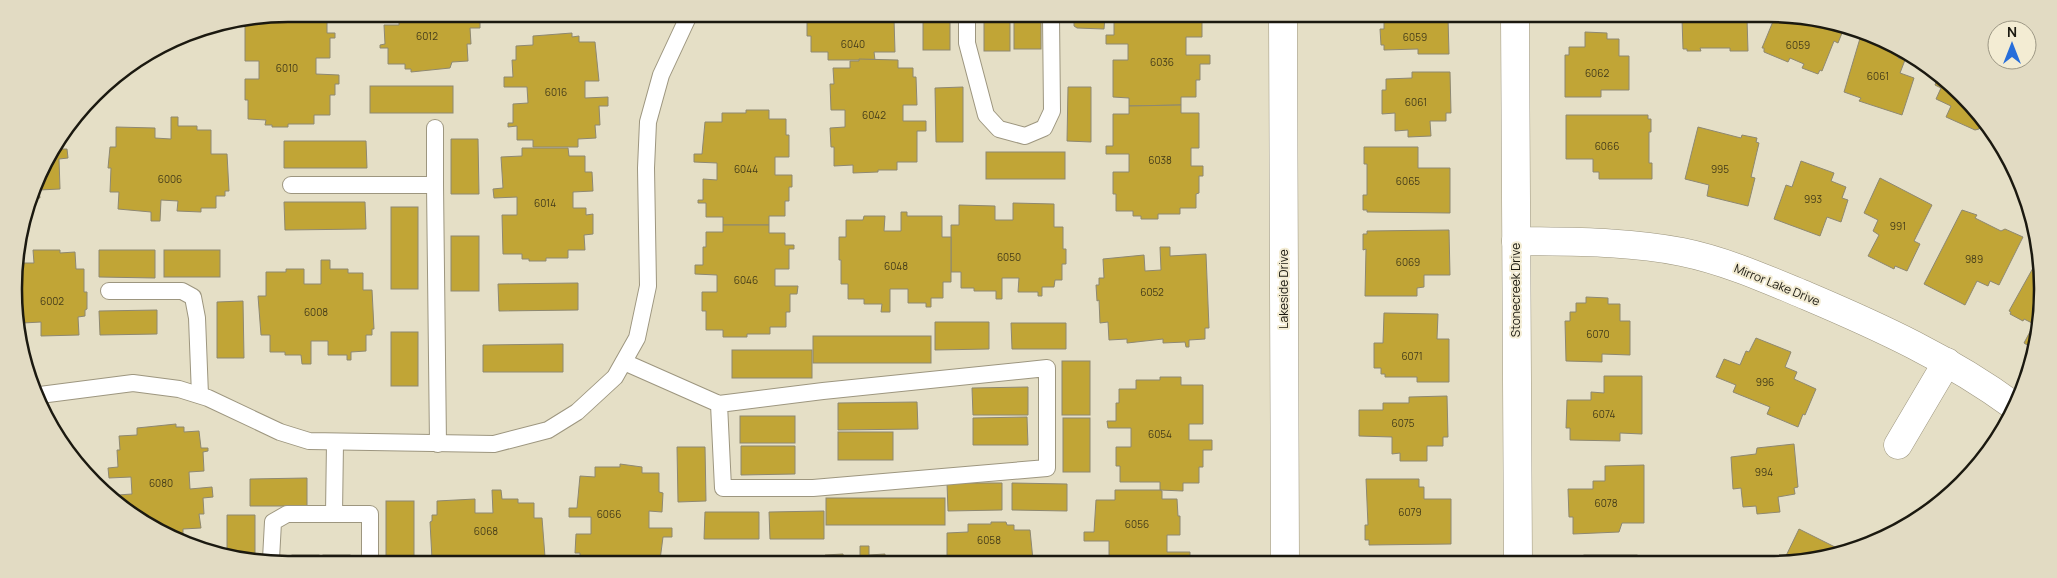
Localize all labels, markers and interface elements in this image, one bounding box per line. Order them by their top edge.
north arrow [1987,20,2037,70]
text: N [2007,22,2017,41]
house number: 6012 [416,29,438,43]
house number: 6059 [1403,30,1427,44]
house number: 6040 [841,37,865,51]
house number: 6059 [1786,38,1810,52]
house number: 6036 [1150,55,1174,69]
house number: 6010 [276,61,298,75]
house number: 6062 [1585,66,1609,80]
house number: 6061 [1867,69,1889,83]
house number: 6016 [545,85,567,99]
house number: 6061 [1405,95,1427,109]
house number: 6042 [862,108,886,122]
house number: 6066 [1595,139,1619,153]
house number: 6038 [1148,153,1172,167]
house number: 6044 [734,162,758,176]
house number: 995 [1711,162,1729,176]
house number: 6006 [158,172,182,186]
house number: 6065 [1396,174,1420,188]
house number: 993 [1804,192,1822,206]
house number: 6014 [534,196,556,210]
house number: 991 [1890,219,1906,233]
street label: Stonecreek Drive [1507,243,1524,337]
street label: Lakeside Drive [1275,249,1292,329]
house number: 6050 [997,250,1021,264]
house number: 989 [1965,252,1983,266]
house number: 6069 [1396,255,1420,269]
house number: 6048 [884,259,908,273]
street label: Mirror Lake Drive [1732,260,1823,310]
house number: 6046 [734,273,758,287]
house number: 6052 [1140,285,1164,299]
house number: 6002 [40,294,64,308]
house number: 6008 [304,305,328,319]
house number: 6070 [1586,327,1610,341]
house number: 6071 [1401,349,1423,363]
house number: 996 [1756,375,1774,389]
house number: 6074 [1593,407,1616,421]
house number: 6075 [1391,416,1415,430]
house number: 6054 [1148,427,1172,441]
house number: 994 [1755,465,1773,479]
house number: 6080 [149,476,173,490]
house number: 6078 [1594,496,1618,510]
house number: 6079 [1398,505,1422,519]
house number: 6066 [597,507,621,521]
house number: 6056 [1125,517,1149,531]
house number: 6068 [474,524,498,538]
house number: 6058 [977,533,1001,547]

